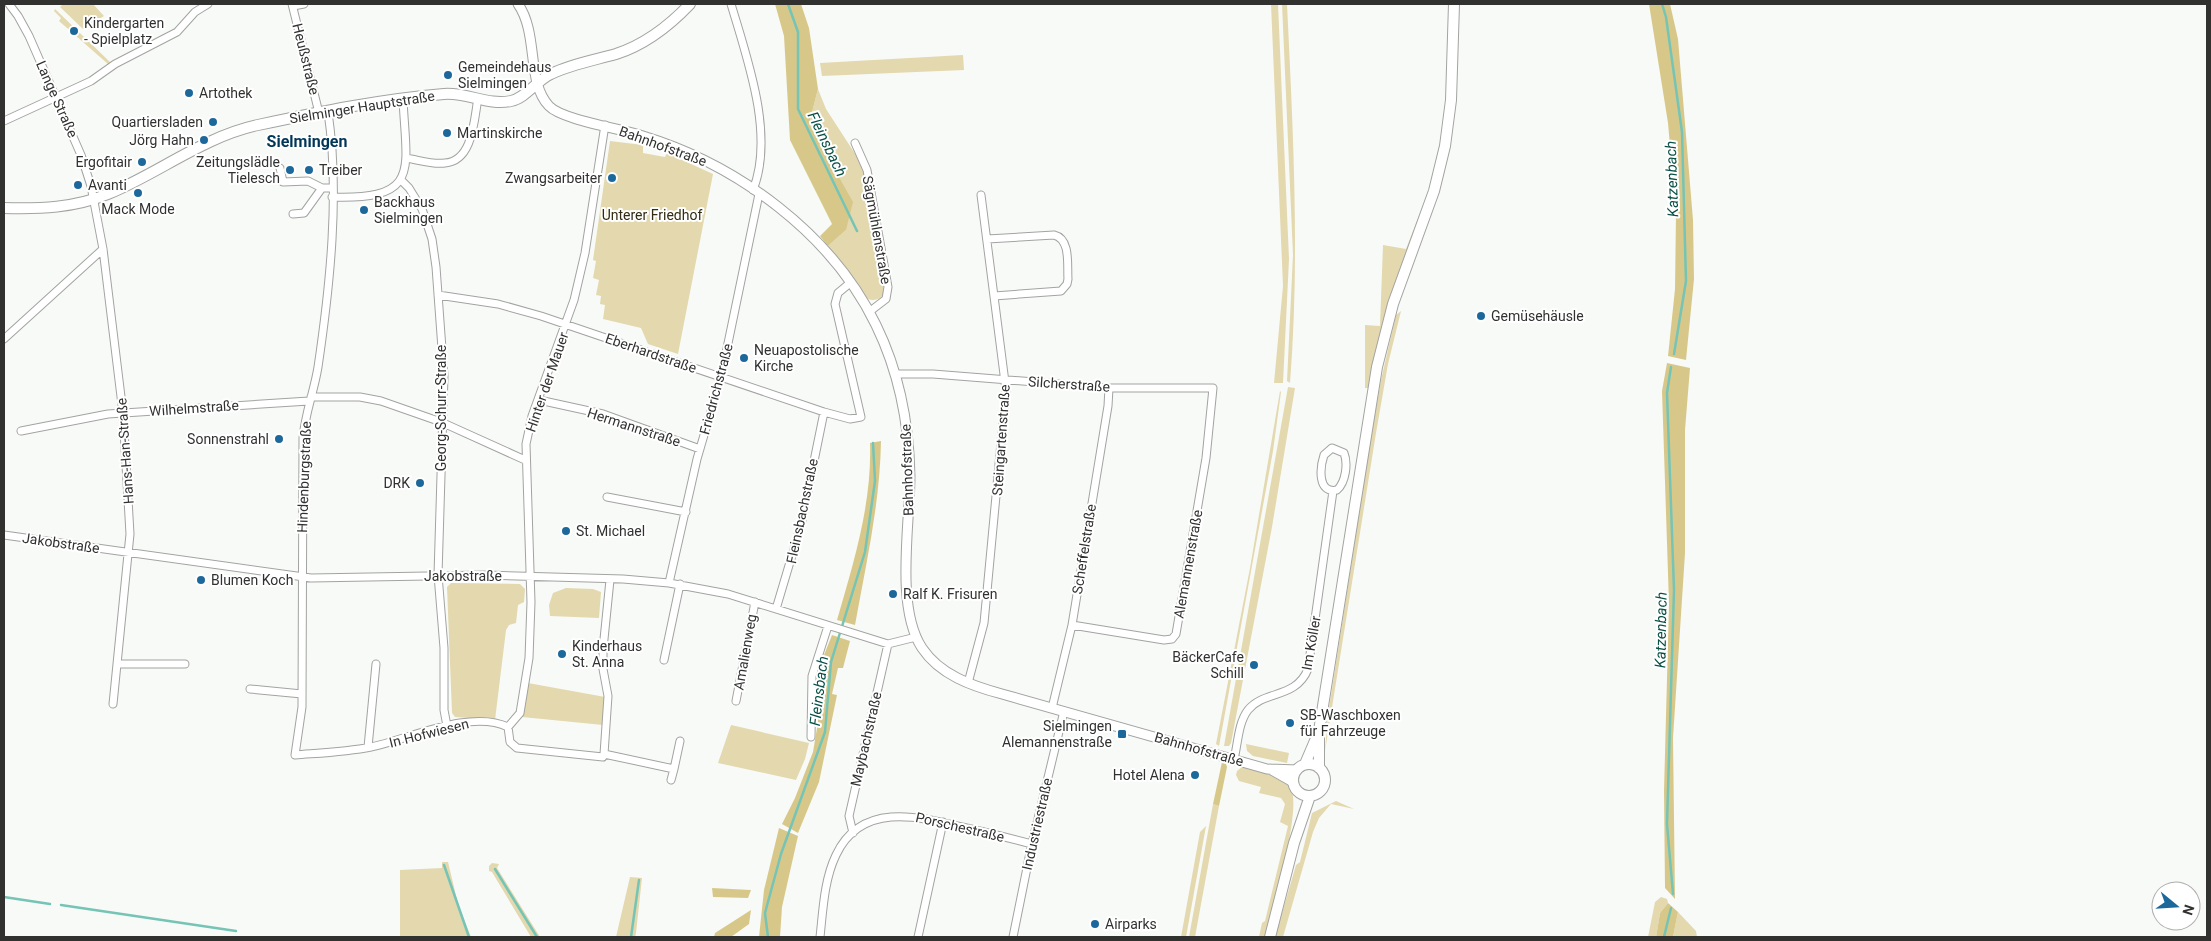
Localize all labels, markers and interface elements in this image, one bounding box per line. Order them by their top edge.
place label: Kindergarten - Spielplatz [84,15,164,47]
street label: Heußstraße [289,22,323,96]
marker: Kindergarten - Spielplatz [68,25,80,37]
street label: Lange Straße [33,58,81,140]
place label: Gemeindehaus Sielmingen [458,59,551,91]
marker: Gemeindehaus Sielmingen [442,69,454,81]
place label: Artothek [199,85,253,101]
marker: Artothek [183,87,195,99]
street label: Sielminger Hauptstraße [288,88,436,126]
water label: Fleinsbach [804,109,850,179]
place label: Quartiersladen [112,114,203,130]
marker: Quartiersladen [207,116,219,128]
street label: Bahnhofstraße [617,123,709,169]
place label: Martinskirche [457,125,542,141]
marker: Martinskirche [441,127,453,139]
place label: Jörg Hahn [129,132,194,148]
district label: Sielmingen [267,132,347,151]
marker: Jörg Hahn [198,134,210,146]
water label: Katzenbach [1662,141,1682,217]
place label: Ergofitair [75,154,132,170]
place label: Zeitungslädle Tielesch [196,154,280,186]
marker: Ergofitair [136,156,148,168]
place label: Treiber [319,162,363,178]
marker: Zeitungslädle Tielesch [284,164,296,176]
marker: Treiber [303,164,315,176]
place label: Zwangsarbeiter [505,170,602,186]
marker: Zwangsarbeiter [606,172,618,184]
street label: Sägmühlenstraße [860,175,894,285]
place label: Avanti [88,177,127,193]
marker: Avanti [72,179,84,191]
marker: Mack Mode [132,187,144,199]
place label: Backhaus Sielmingen [374,194,443,226]
place label: Mack Mode [101,201,175,217]
marker: Backhaus Sielmingen [358,204,370,216]
park label: Unterer Friedhof [602,207,702,223]
place label: Gemüsehäusle [1491,308,1584,324]
marker: Gemüsehäusle [1475,310,1487,322]
street label: Hinter der Mauer [522,330,572,434]
street label: Eberhardstraße [603,330,699,376]
street label: Friedrichstraße [696,342,736,436]
place label: Neuapostolische Kirche [754,342,859,374]
street label: Georg-Schurr-Straße [433,345,449,471]
marker: Neuapostolische Kirche [738,352,750,364]
street label: Silcherstraße [1028,373,1110,395]
street label: Steingartenstraße [989,384,1013,496]
street label: Hans-Han-Straße [113,397,137,505]
street label: Wilhelmstraße [149,397,239,419]
street label: Hermannstraße [585,404,683,450]
street label: Hindenburgstraße [294,421,314,533]
street label: Bahnhofstraße [897,424,917,516]
place label: Sonnenstrahl [187,431,269,447]
marker: Sonnenstrahl [273,433,285,445]
street label: Fleinsbachstraße [783,457,821,565]
place label: DRK [383,475,410,491]
marker: DRK [414,477,426,489]
street label: Scheffelstraße [1069,503,1099,595]
street label: Alemannenstraße [1171,508,1205,620]
place label: St. Michael [576,523,645,539]
marker: St. Michael [560,525,572,537]
street label: Jakobstraße [21,530,101,556]
street label: Jakobstraße [424,568,502,584]
place label: Blumen Koch [211,572,293,588]
marker: Blumen Koch [195,574,207,586]
place label: Ralf K. Frisuren [903,586,997,602]
marker: Ralf K. Frisuren [887,588,899,600]
water label: Katzenbach [1651,592,1671,668]
street label: Amalienweg [730,613,760,691]
street label: Im Köller [1298,614,1324,672]
place label: Kinderhaus St. Anna [572,638,642,670]
marker: Kinderhaus St. Anna [556,648,568,660]
place label: BäckerCafe Schill [1172,649,1244,681]
water label: Fleinsbach [806,655,832,727]
marker: BäckerCafe Schill [1248,659,1260,671]
street label: Maybachstraße [847,690,885,788]
place label: SB-Waschboxen für Fahrzeuge [1300,707,1401,739]
street label: In Hofwiesen [387,715,471,751]
marker: SB-Waschboxen für Fahrzeuge [1284,717,1296,729]
place label: Sielmingen Alemannenstraße [1002,718,1112,750]
marker: Sielmingen Alemannenstraße [1116,728,1128,740]
street label: Bahnhofstraße [1153,729,1245,769]
place label: Hotel Alena [1113,767,1185,783]
marker: Hotel Alena [1189,769,1201,781]
street label: Industriestraße [1019,776,1055,872]
street label: Porschestraße [914,809,1006,845]
north arrow [2151,881,2201,931]
text: N [2179,903,2198,917]
place label: Airparks [1105,916,1157,932]
marker: Airparks [1089,918,1101,930]

